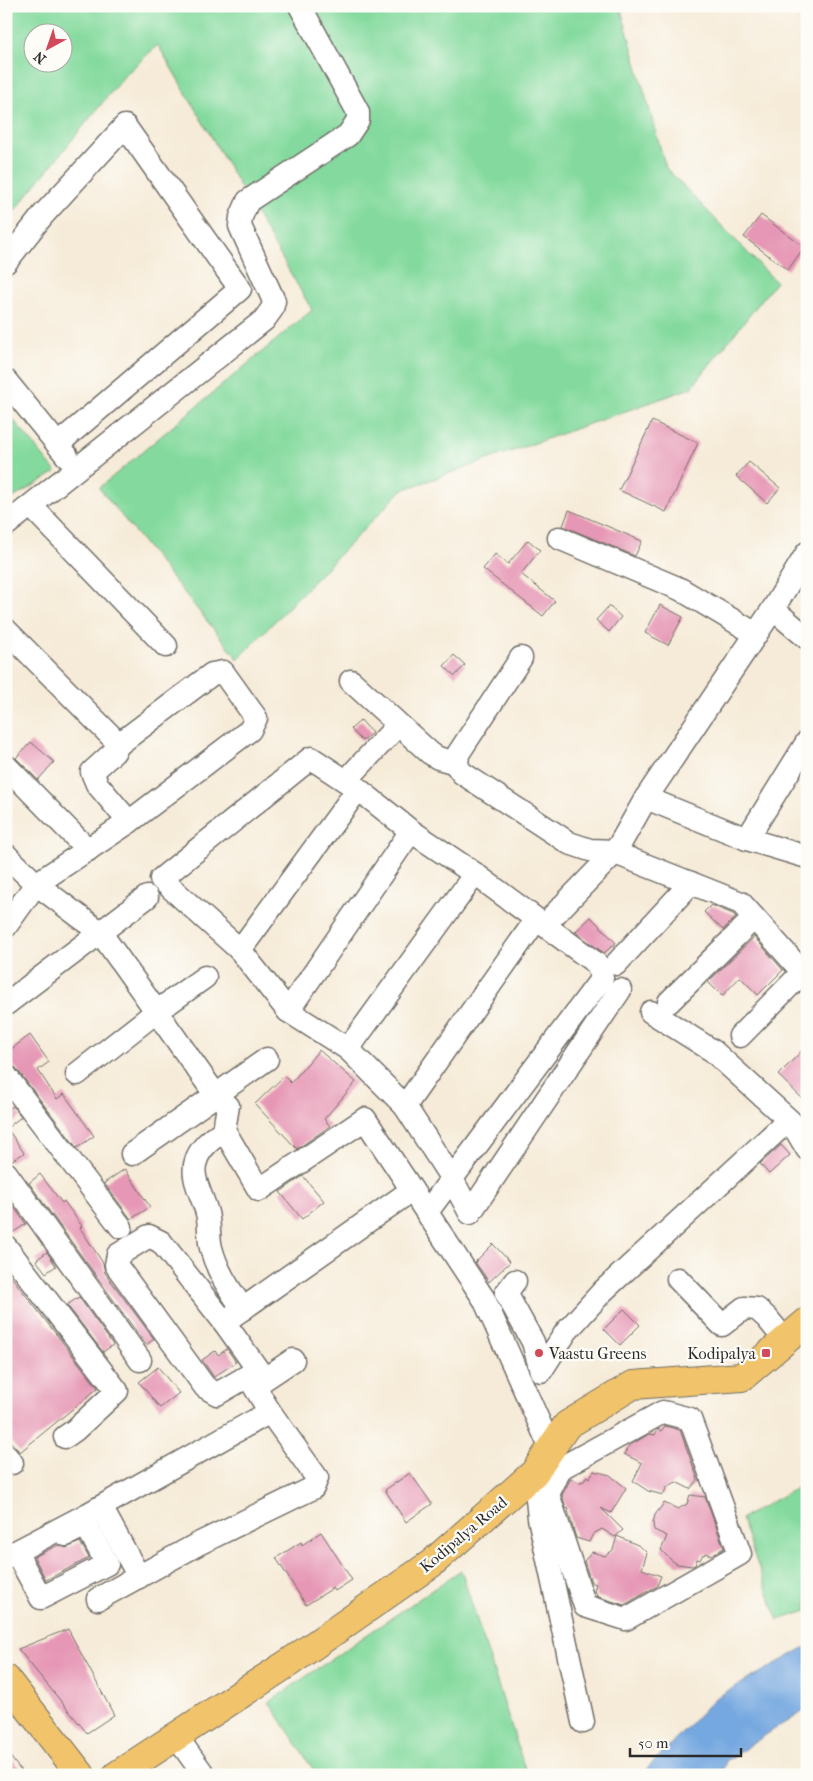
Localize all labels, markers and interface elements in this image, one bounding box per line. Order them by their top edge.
north arrow [22,22,72,72]
text: N [30,47,49,68]
place label: Vaastu Greens [548,1344,646,1363]
place label: Kodipalya [687,1344,757,1363]
marker: Vaastu Greens [533,1347,545,1359]
marker: Kodipalya [760,1347,772,1359]
street label: Kodipalya Road [416,1492,511,1576]
scale bar [630,1726,742,1758]
text: 50 m [638,1734,669,1752]

